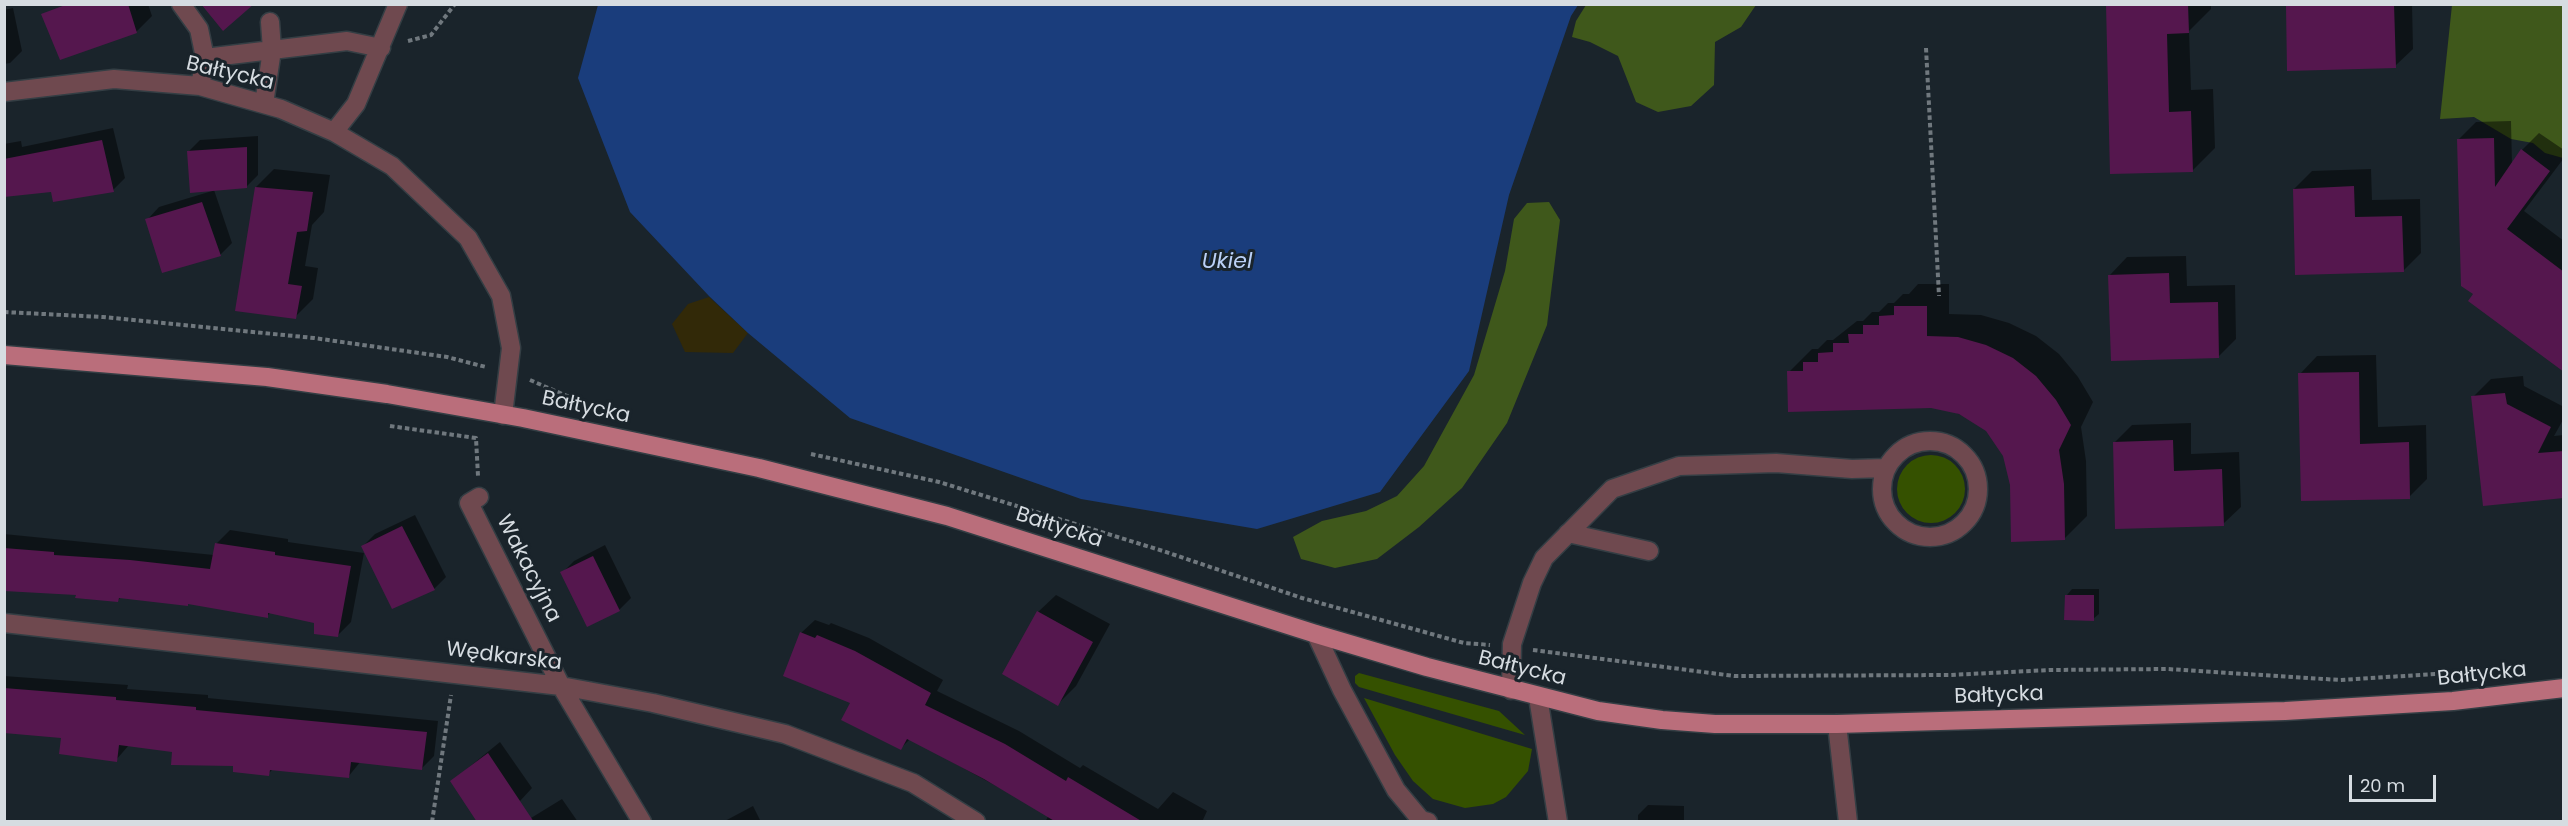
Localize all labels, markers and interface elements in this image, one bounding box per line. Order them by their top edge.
street label: Bałtycka [184,52,276,96]
water label: Ukiel [1202,249,1252,275]
street label: Bałtycka [540,386,632,430]
street label: Bałtycka [1013,502,1105,554]
street label: Wakacyjna [490,511,566,627]
street label: Wędkarska [445,637,563,677]
street label: Bałtycka [1475,646,1569,692]
street label: Bałtycka [2436,658,2528,692]
street label: Bałtycka [1954,682,2044,710]
scale bar [2352,763,2439,801]
text: 20 m [2360,773,2405,798]

